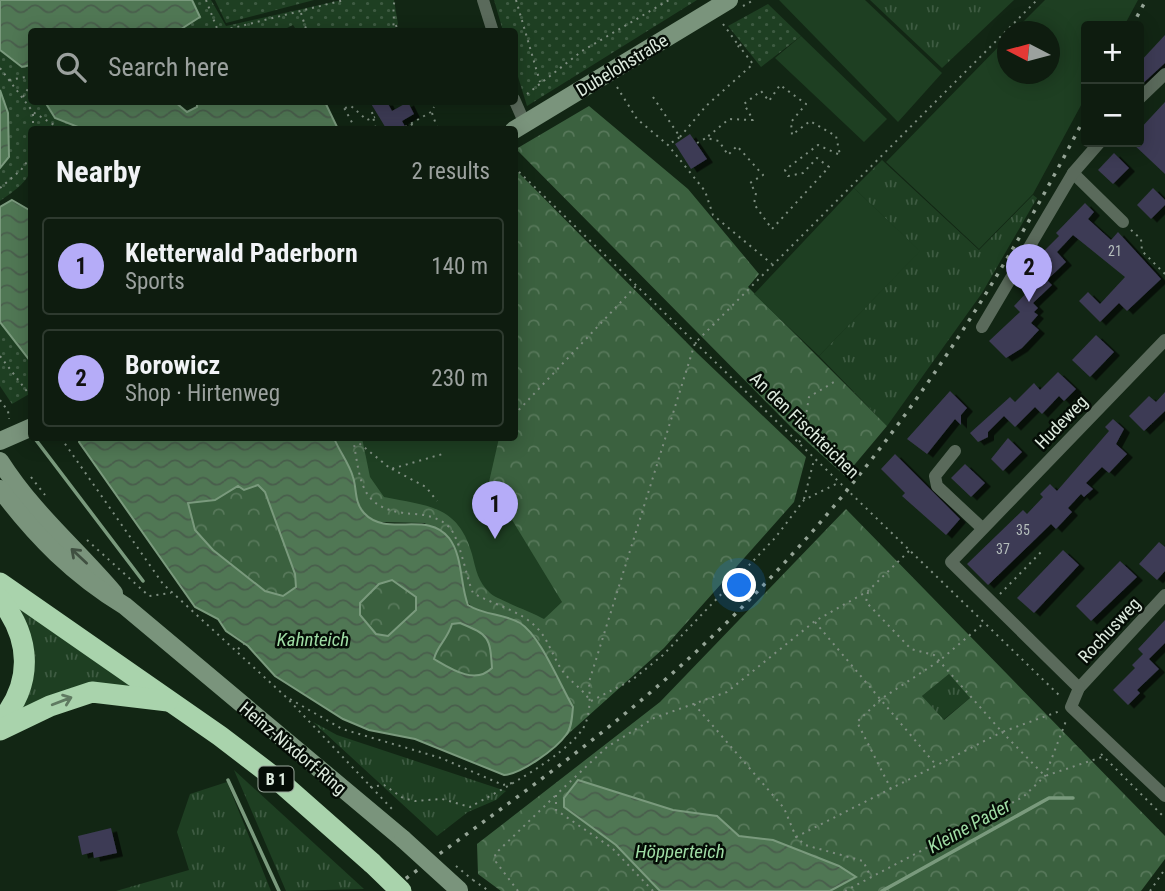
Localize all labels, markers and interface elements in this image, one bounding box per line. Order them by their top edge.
north arrow [997,21,1060,84]
map controls [1081,21,1144,147]
button: + [1081,21,1144,84]
search box [28,28,518,105]
street label: Dubelohstraße [572,29,672,101]
icon: search [52,48,90,86]
text: Search here [108,52,229,82]
button: − [1081,84,1144,147]
text: Nearby [56,154,141,189]
text: 2 results [412,158,490,185]
text: Kletterwald Paderborn [125,238,358,268]
house number: 21 [1108,243,1122,259]
pin: 2 [1006,244,1052,302]
text: 1 [75,253,87,280]
text: 140 m [431,253,488,280]
text: Sports [125,268,185,295]
text: Borowicz [125,350,220,380]
text: 2 [75,365,87,392]
text: 230 m [431,365,488,392]
street label: An den Fischteichen [746,368,864,482]
text: Shop · Hirtenweg [125,380,280,407]
street label: Hudeweg [1030,391,1092,453]
pin: 1 [472,481,518,539]
house number: 35 [1016,522,1030,538]
house number: 37 [996,541,1010,557]
one-way arrow [71,548,88,565]
your location [722,568,756,602]
street label: Rochusweg [1074,593,1144,667]
water label: Kahnteich [277,628,349,651]
one-way arrow [50,694,72,706]
street label: Heinz-Nixdorf-Ring [235,697,351,799]
road number: B 1 [258,766,294,792]
water label: Kleine Pader [923,794,1015,858]
water label: Höpperteich [635,840,725,863]

